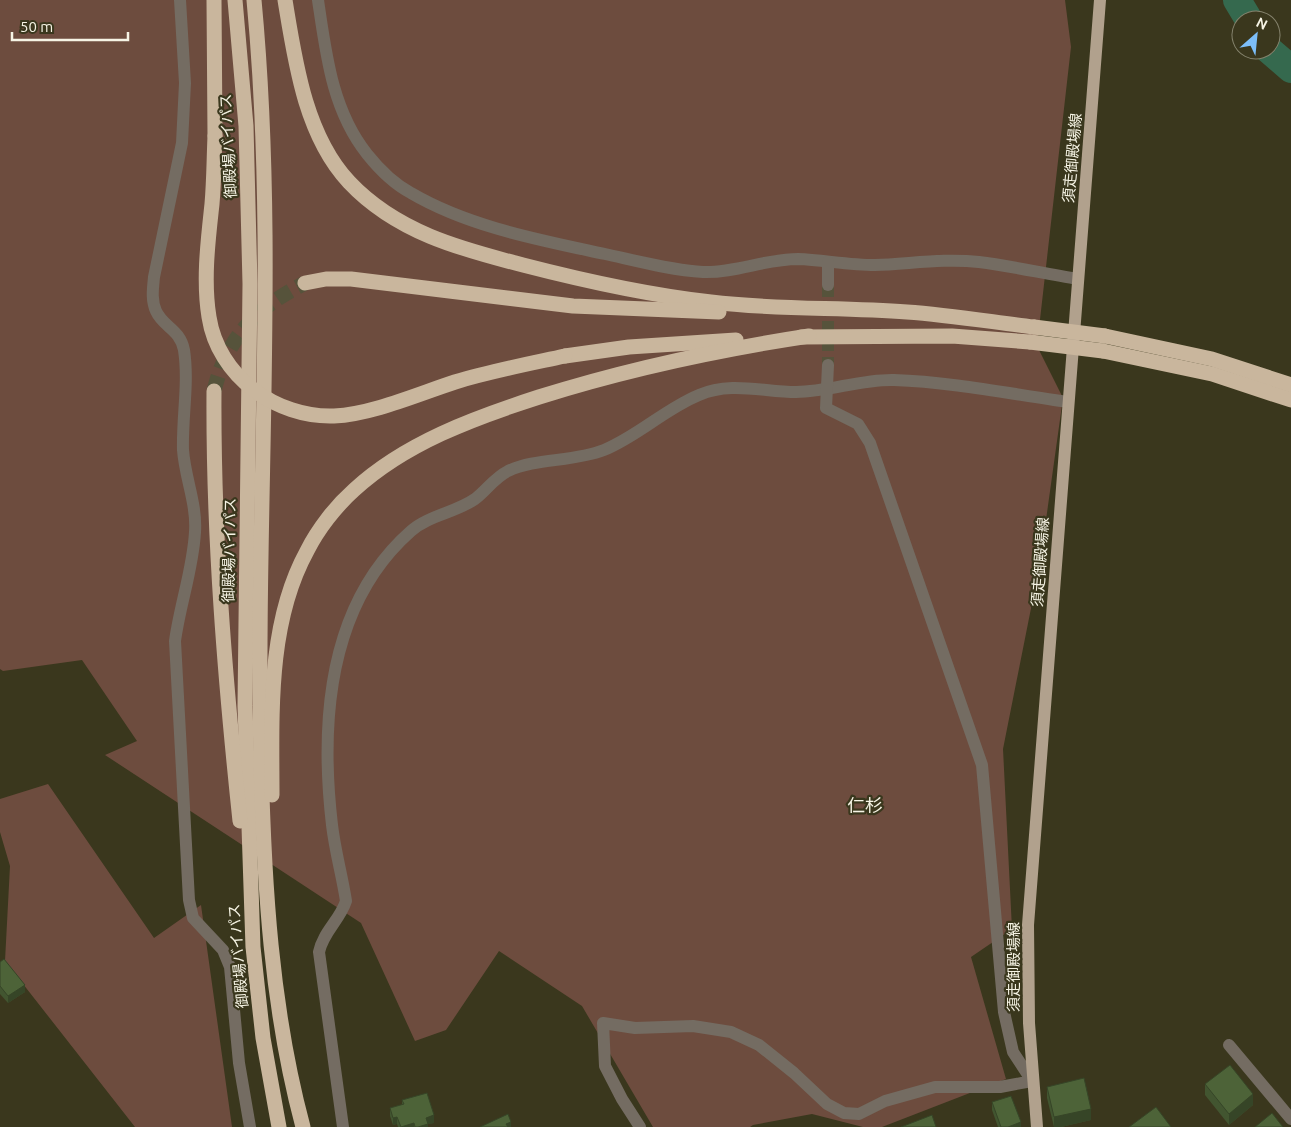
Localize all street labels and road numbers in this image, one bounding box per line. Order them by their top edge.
street label: 御殿場バイパス [217,93,239,199]
street label: 須走御殿場線 [1060,112,1084,204]
street label: 御殿場バイパス [220,498,238,602]
street label: 須走御殿場線 [1028,517,1052,607]
street label: 御殿場バイパス [225,903,251,1009]
street label: 須走御殿場線 [1005,922,1022,1012]

